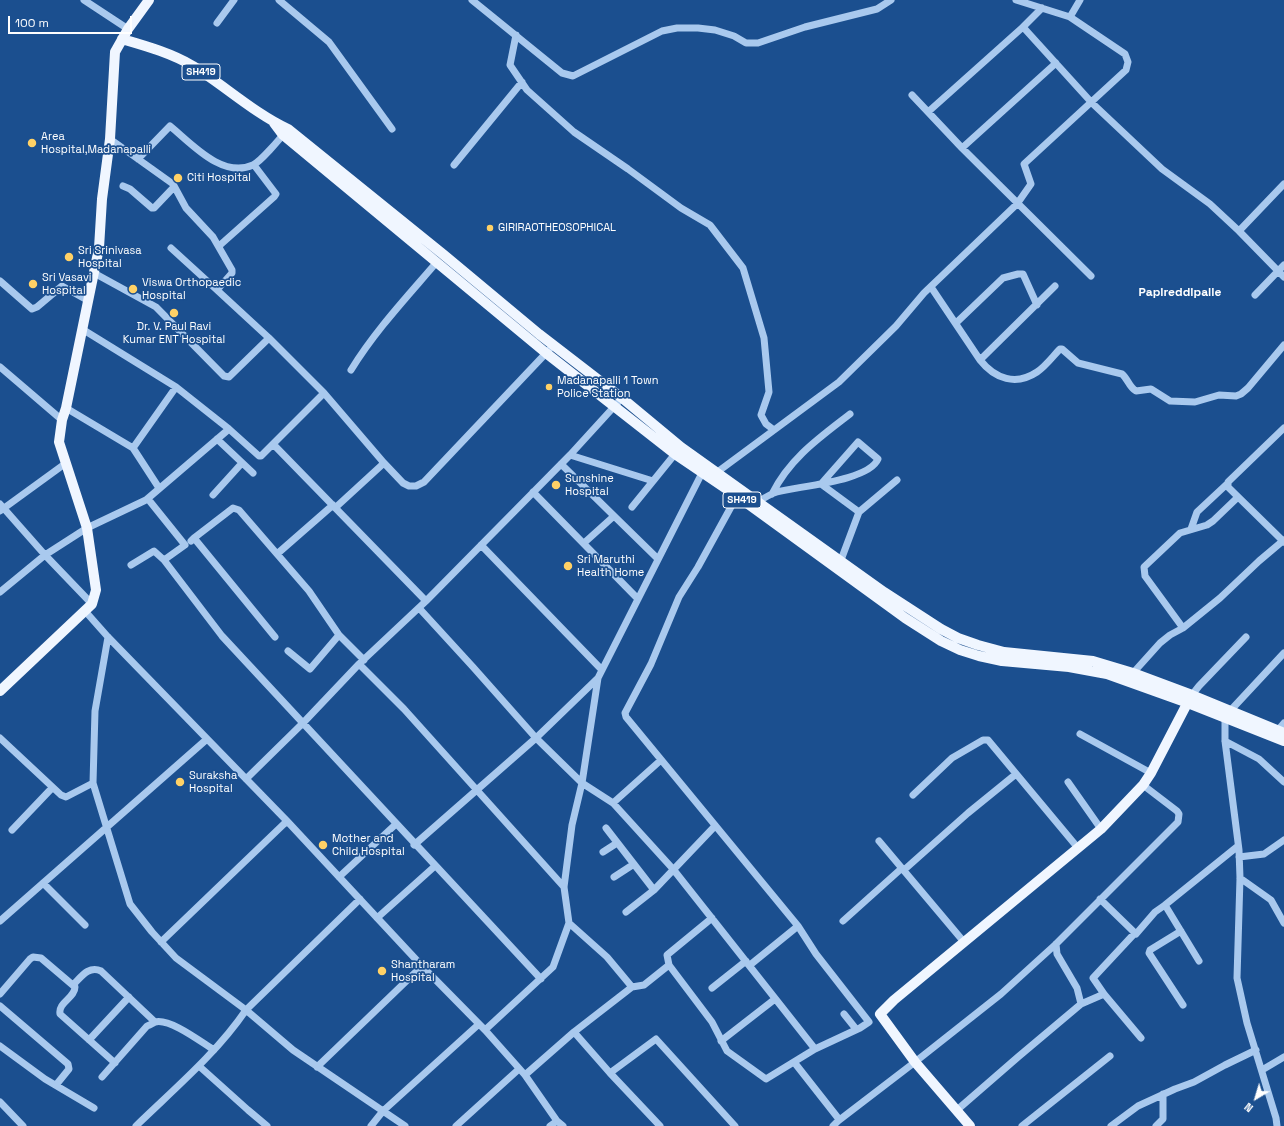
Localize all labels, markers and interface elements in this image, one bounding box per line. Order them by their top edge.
scale bar [10,8,134,34]
text: 100 m [15,15,49,31]
road number: SH419 [182,64,220,80]
place label: Area Hospital,Madanapalli [41,130,151,156]
marker: Area Hospital,Madanapalli [26,137,38,149]
place label: Citi Hospital [187,171,251,185]
marker: Citi Hospital [172,172,184,184]
place label: GIRIRAOTHEOSOPHICAL [498,221,616,235]
marker: GIRIRAOTHEOSOPHICAL [485,223,495,233]
place label: Sri Srinivasa Hospital [78,244,142,270]
marker: Sri Srinivasa Hospital [63,251,75,263]
place label: Sri Vasavi Hospital [42,271,92,297]
place label: Viswa Orthopaedic Hospital [142,276,241,302]
marker: Sri Vasavi Hospital [27,278,39,290]
marker: Viswa Orthopaedic Hospital [127,283,139,295]
district label: Papireddipalle [1139,286,1221,300]
marker: Dr. V. Paul Ravi Kumar ENT Hospital [168,307,180,319]
place label: Dr. V. Paul Ravi Kumar ENT Hospital [123,320,225,346]
place label: Madanapalli 1 Town Police Station [557,374,659,400]
marker: Madanapalli 1 Town Police Station [544,382,554,392]
place label: Sunshine Hospital [565,472,614,498]
marker: Sunshine Hospital [550,479,562,491]
road number: SH419 [723,492,761,508]
place label: Sri Maruthi Health Home [577,553,644,579]
marker: Sri Maruthi Health Home [562,560,574,572]
place label: Suraksha Hospital [189,769,237,795]
marker: Suraksha Hospital [174,776,186,788]
place label: Mother and Child Hospital [332,832,405,858]
marker: Mother and Child Hospital [317,839,329,851]
place label: Shantharam Hospital [391,958,455,984]
marker: Shantharam Hospital [376,965,388,977]
north arrow [1236,1078,1276,1118]
text: N [1241,1100,1256,1115]

